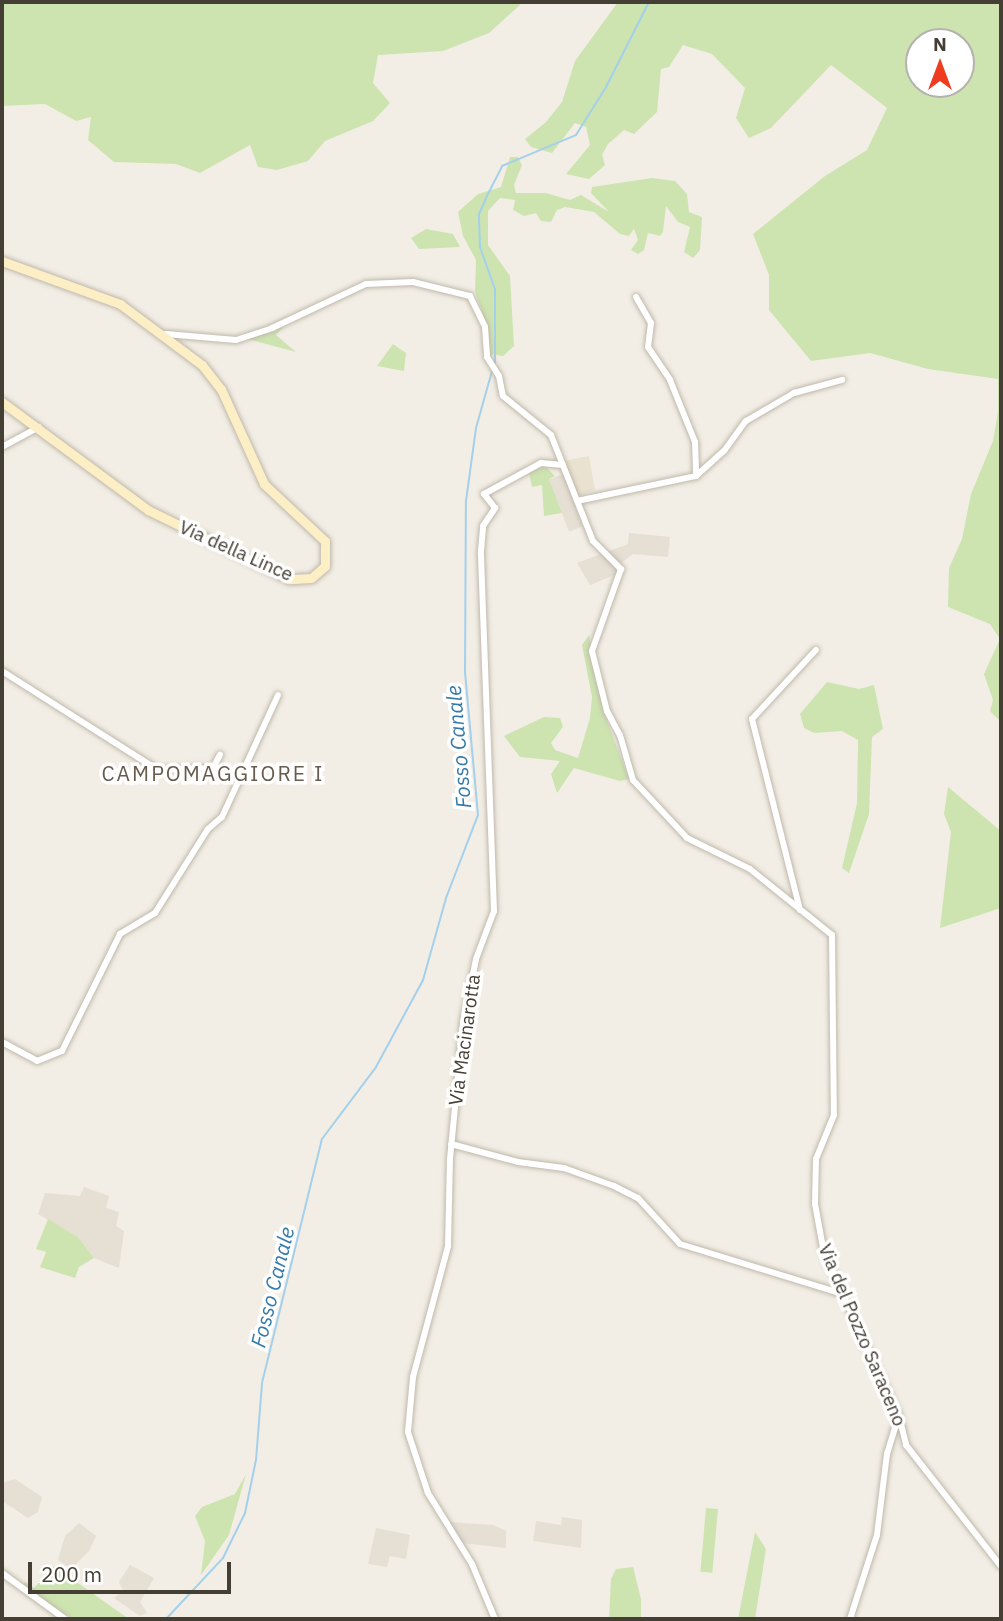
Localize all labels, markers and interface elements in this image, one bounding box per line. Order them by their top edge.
north arrow [905,28,975,98]
text: N [933,32,947,56]
street label: Via della Lince [176,516,296,586]
water label: Fosso Canale [440,684,476,810]
district label: CAMPOMAGGIORE I [103,760,323,786]
street label: Via Macinarotta [444,973,486,1107]
water label: Fosso Canale [245,1224,299,1350]
street label: Via del Pozzo Saraceno [813,1240,911,1430]
scale bar [32,1548,234,1592]
text: 200 m [41,1560,102,1588]

